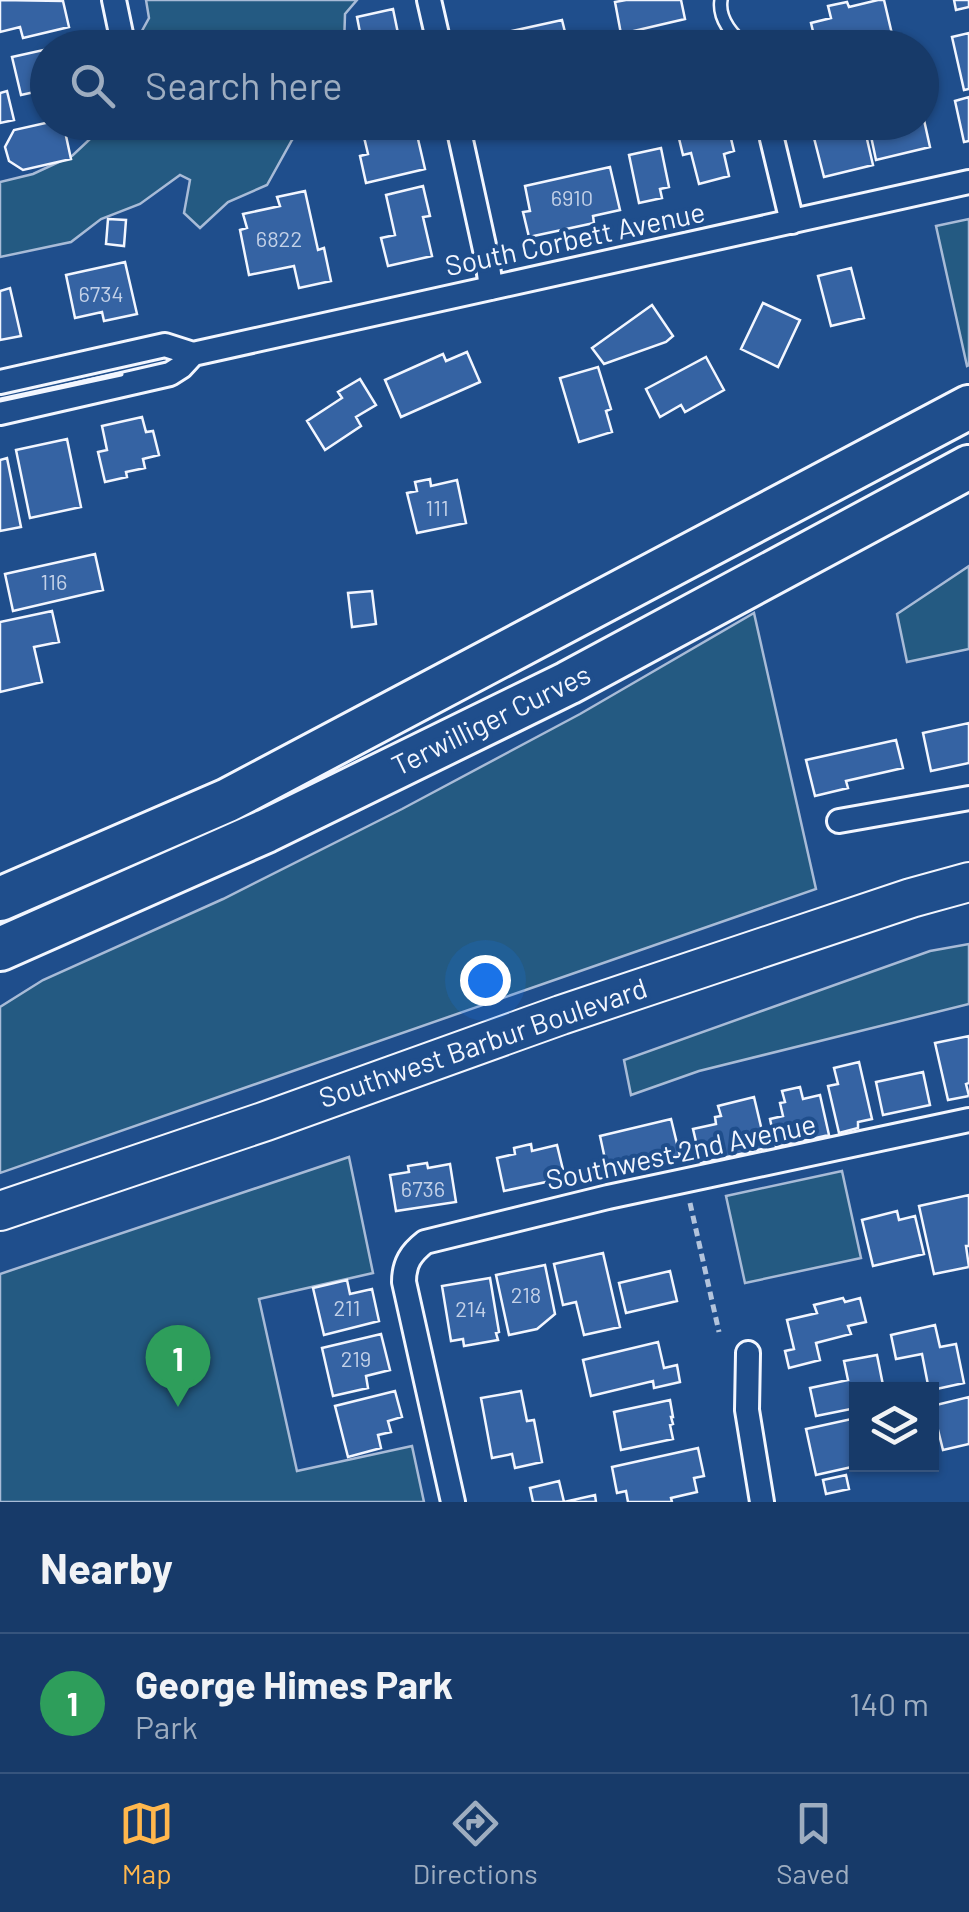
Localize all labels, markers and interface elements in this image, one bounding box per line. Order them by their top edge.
search box [30,30,939,140]
icon: search [65,58,120,113]
text: Search here [145,62,343,108]
house number: 6910 [551,184,593,210]
street label: South Corbett Avenue [442,194,708,282]
house number: 6822 [256,225,302,251]
house number: 6734 [78,280,124,306]
house number: 111 [425,494,449,520]
house number: 116 [41,568,67,594]
street label: Terwilliger Curves [386,656,595,782]
your location [460,955,511,1006]
street label: Southwest Barbur Boulevard [314,970,651,1114]
street label: Southwest 2nd Avenue [543,1106,819,1196]
house number: 6736 [401,1175,445,1201]
house number: 218 [511,1281,541,1307]
house number: 211 [334,1294,360,1320]
house number: 214 [455,1295,487,1321]
pin: 1 [146,1324,210,1407]
house number: 219 [341,1345,371,1371]
map controls [849,1382,939,1472]
button: layers [849,1382,939,1472]
text: Nearby [40,1542,173,1592]
text: George Himes Park [135,1661,453,1707]
text: 1 [67,1684,78,1722]
text: 140 m [849,1684,929,1722]
text: Park [135,1707,198,1745]
tab: Map [119,1796,174,1890]
tab: Directions [413,1796,538,1890]
tab: Saved [776,1796,850,1890]

